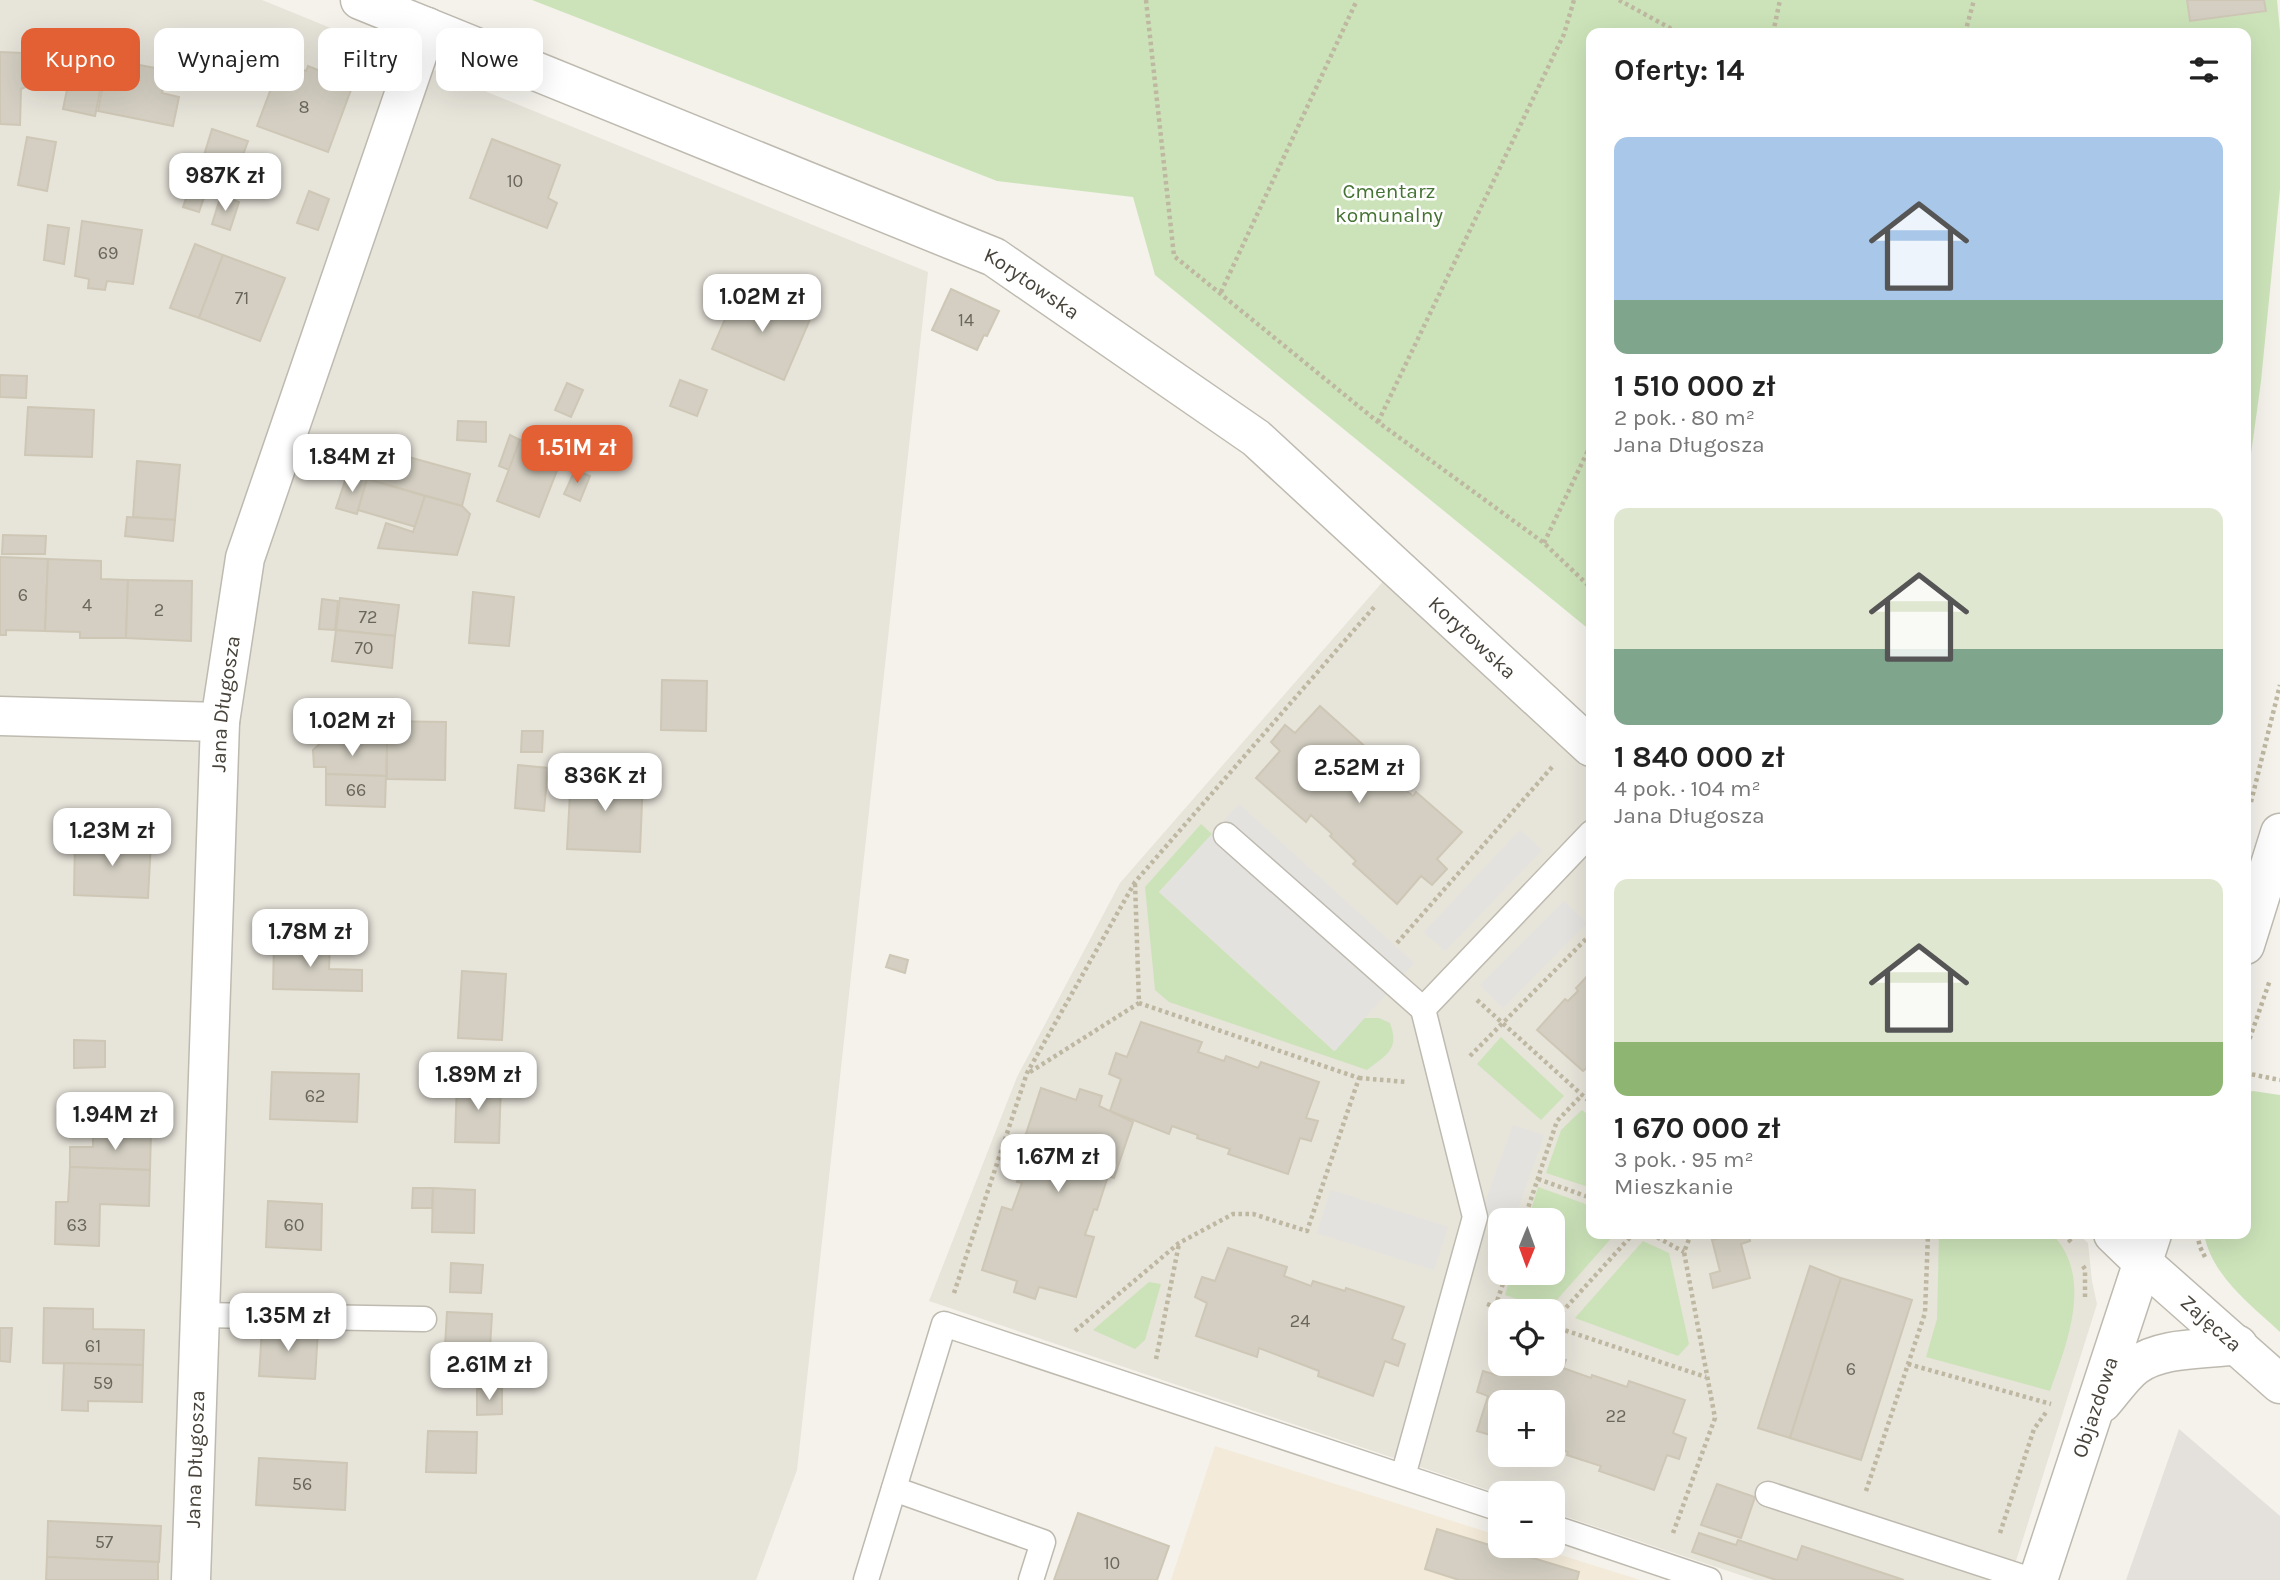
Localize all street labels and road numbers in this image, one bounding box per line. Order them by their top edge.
street label: Korytowska [981,242,1084,324]
street label: Korytowska [1424,591,1521,684]
street label: Jana Długosza [206,634,245,773]
street label: Zajęcza [2176,1290,2247,1357]
street label: Objazdowa [2067,1354,2123,1461]
street label: Jana Długosza [181,1390,209,1528]

